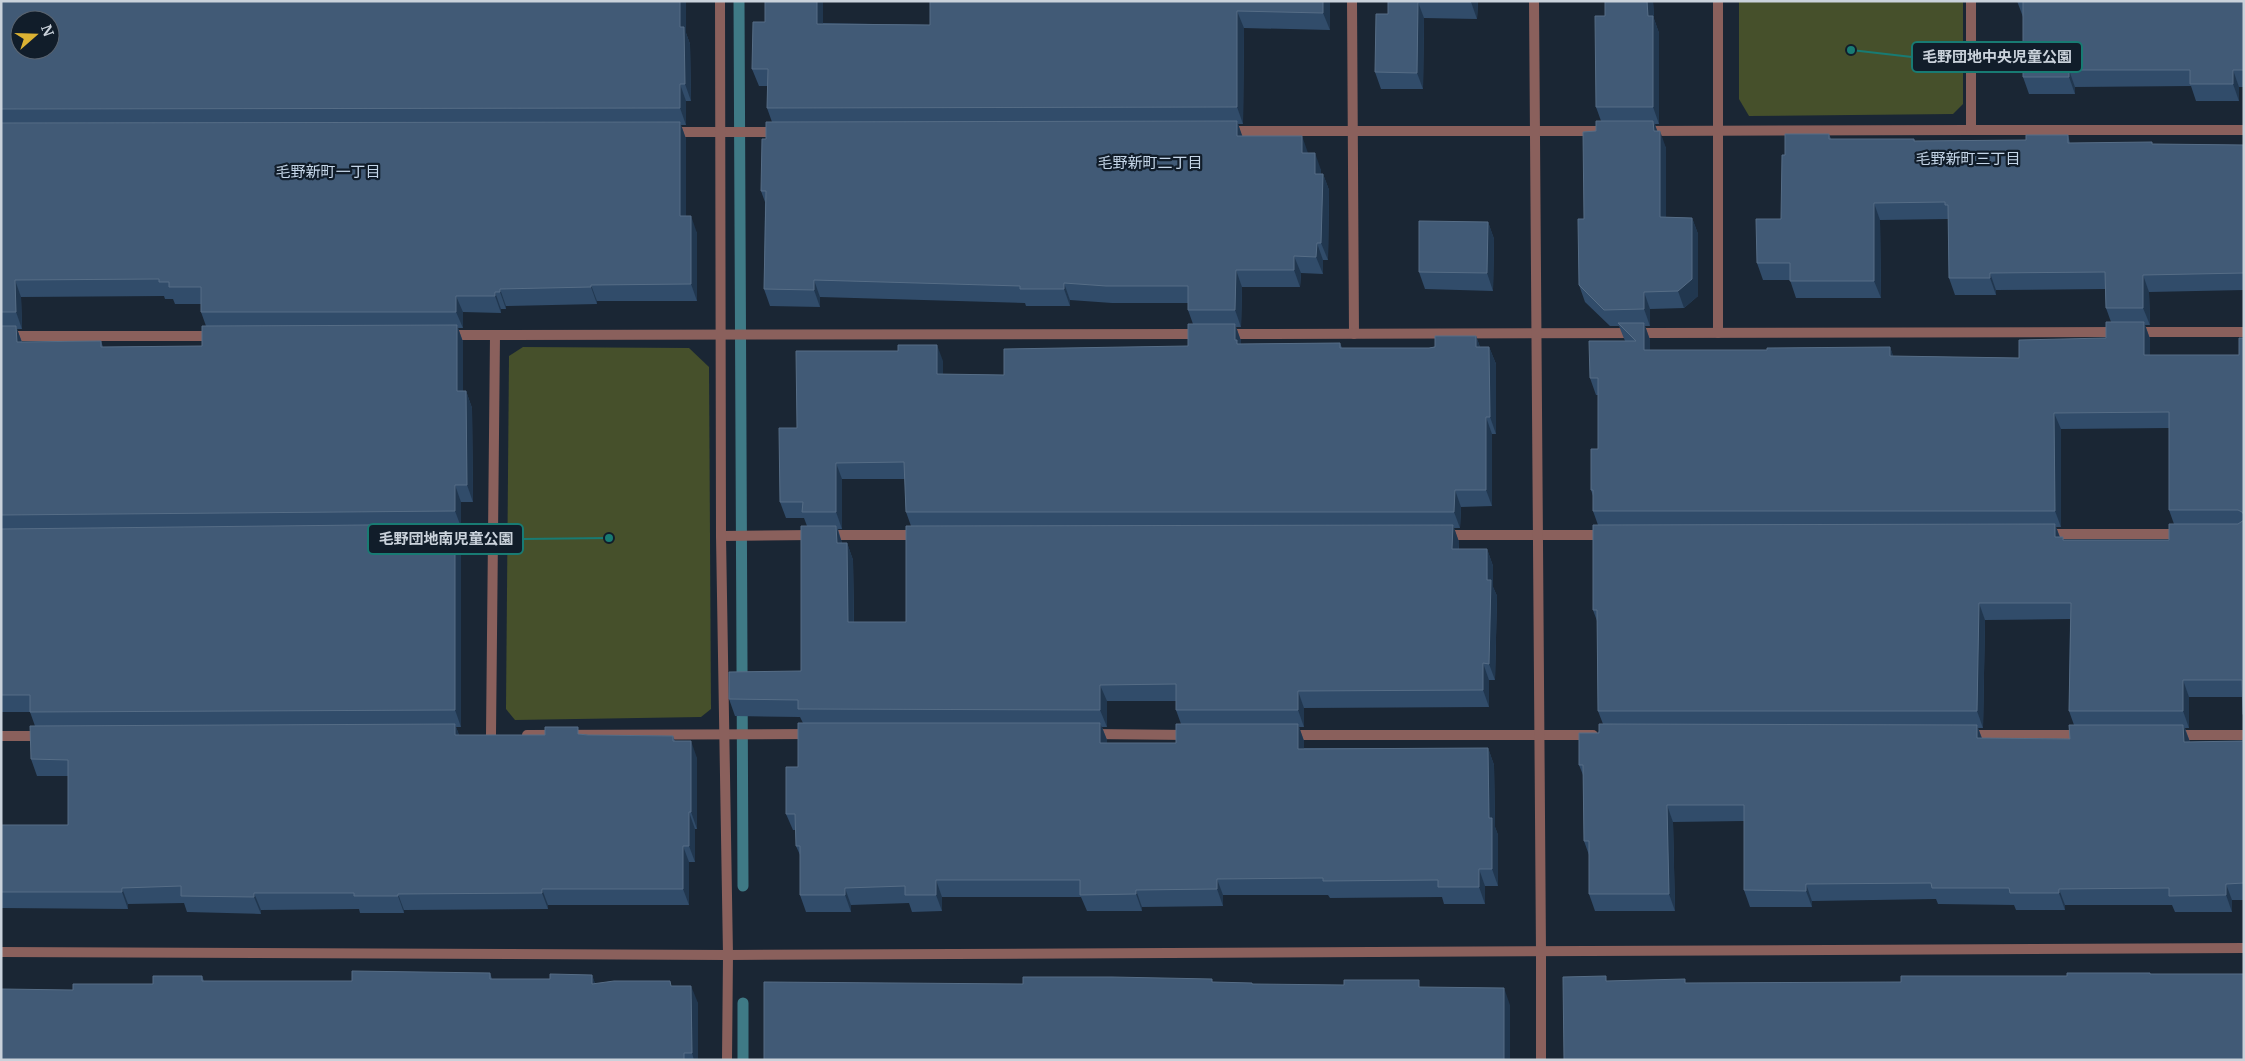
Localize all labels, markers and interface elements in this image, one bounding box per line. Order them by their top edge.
north arrow [10,10,60,60]
text: N [37,22,58,39]
callout: 毛野団地中央児童公園 [1912,42,2082,72]
text: 毛野団地中央児童公園 [1922,47,2072,66]
district label: 毛野新町三丁目 [1915,149,2021,168]
district label: 毛野新町二丁目 [1097,153,1203,172]
district label: 毛野新町一丁目 [275,162,381,181]
callout: 毛野団地南児童公園 [368,524,523,554]
text: 毛野団地南児童公園 [378,529,514,548]

